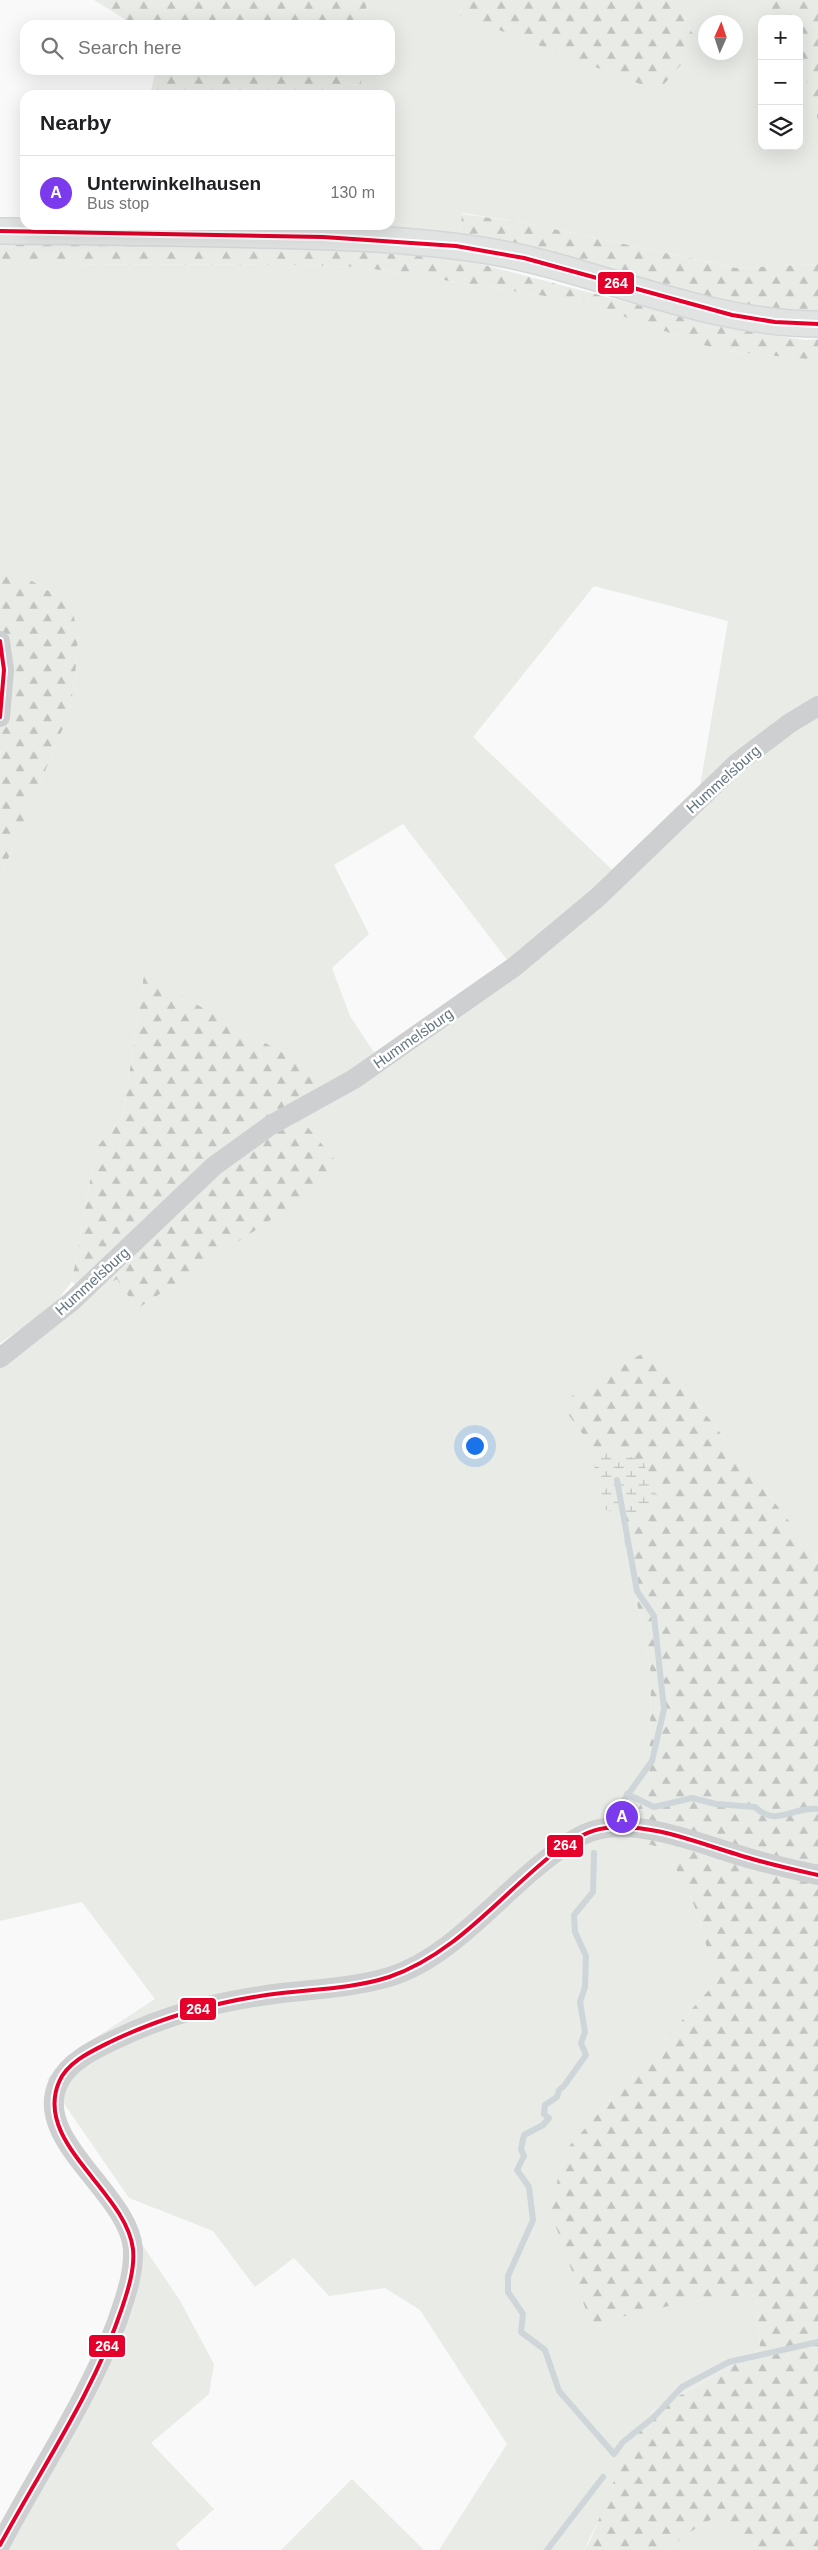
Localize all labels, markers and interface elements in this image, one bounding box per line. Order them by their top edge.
north arrow [698,15,743,60]
map controls [758,15,803,150]
button: + [758,15,803,60]
search box [20,20,395,75]
icon: search [38,34,66,62]
text: Search here [78,37,182,58]
button: − [758,60,803,105]
button: layers [758,105,803,150]
text: Nearby [40,111,111,134]
text: Unterwinkelhausen [87,173,261,194]
text: A [50,184,62,201]
text: 130 m [331,184,375,201]
text: Bus stop [87,195,149,212]
line badge: 264 [597,271,635,295]
text: 264 [604,275,628,291]
street label: Hummelsburg [683,741,763,817]
street label: Hummelsburg [370,1004,456,1072]
street label: Hummelsburg [52,1243,132,1319]
your location [462,1433,488,1459]
pin: A [606,1798,638,1836]
line badge: 264 [546,1834,584,1858]
text: 264 [553,1837,577,1853]
line badge: 264 [179,1997,217,2021]
text: 264 [186,2001,210,2017]
line badge: 264 [88,2334,126,2358]
text: 264 [95,2338,119,2354]

